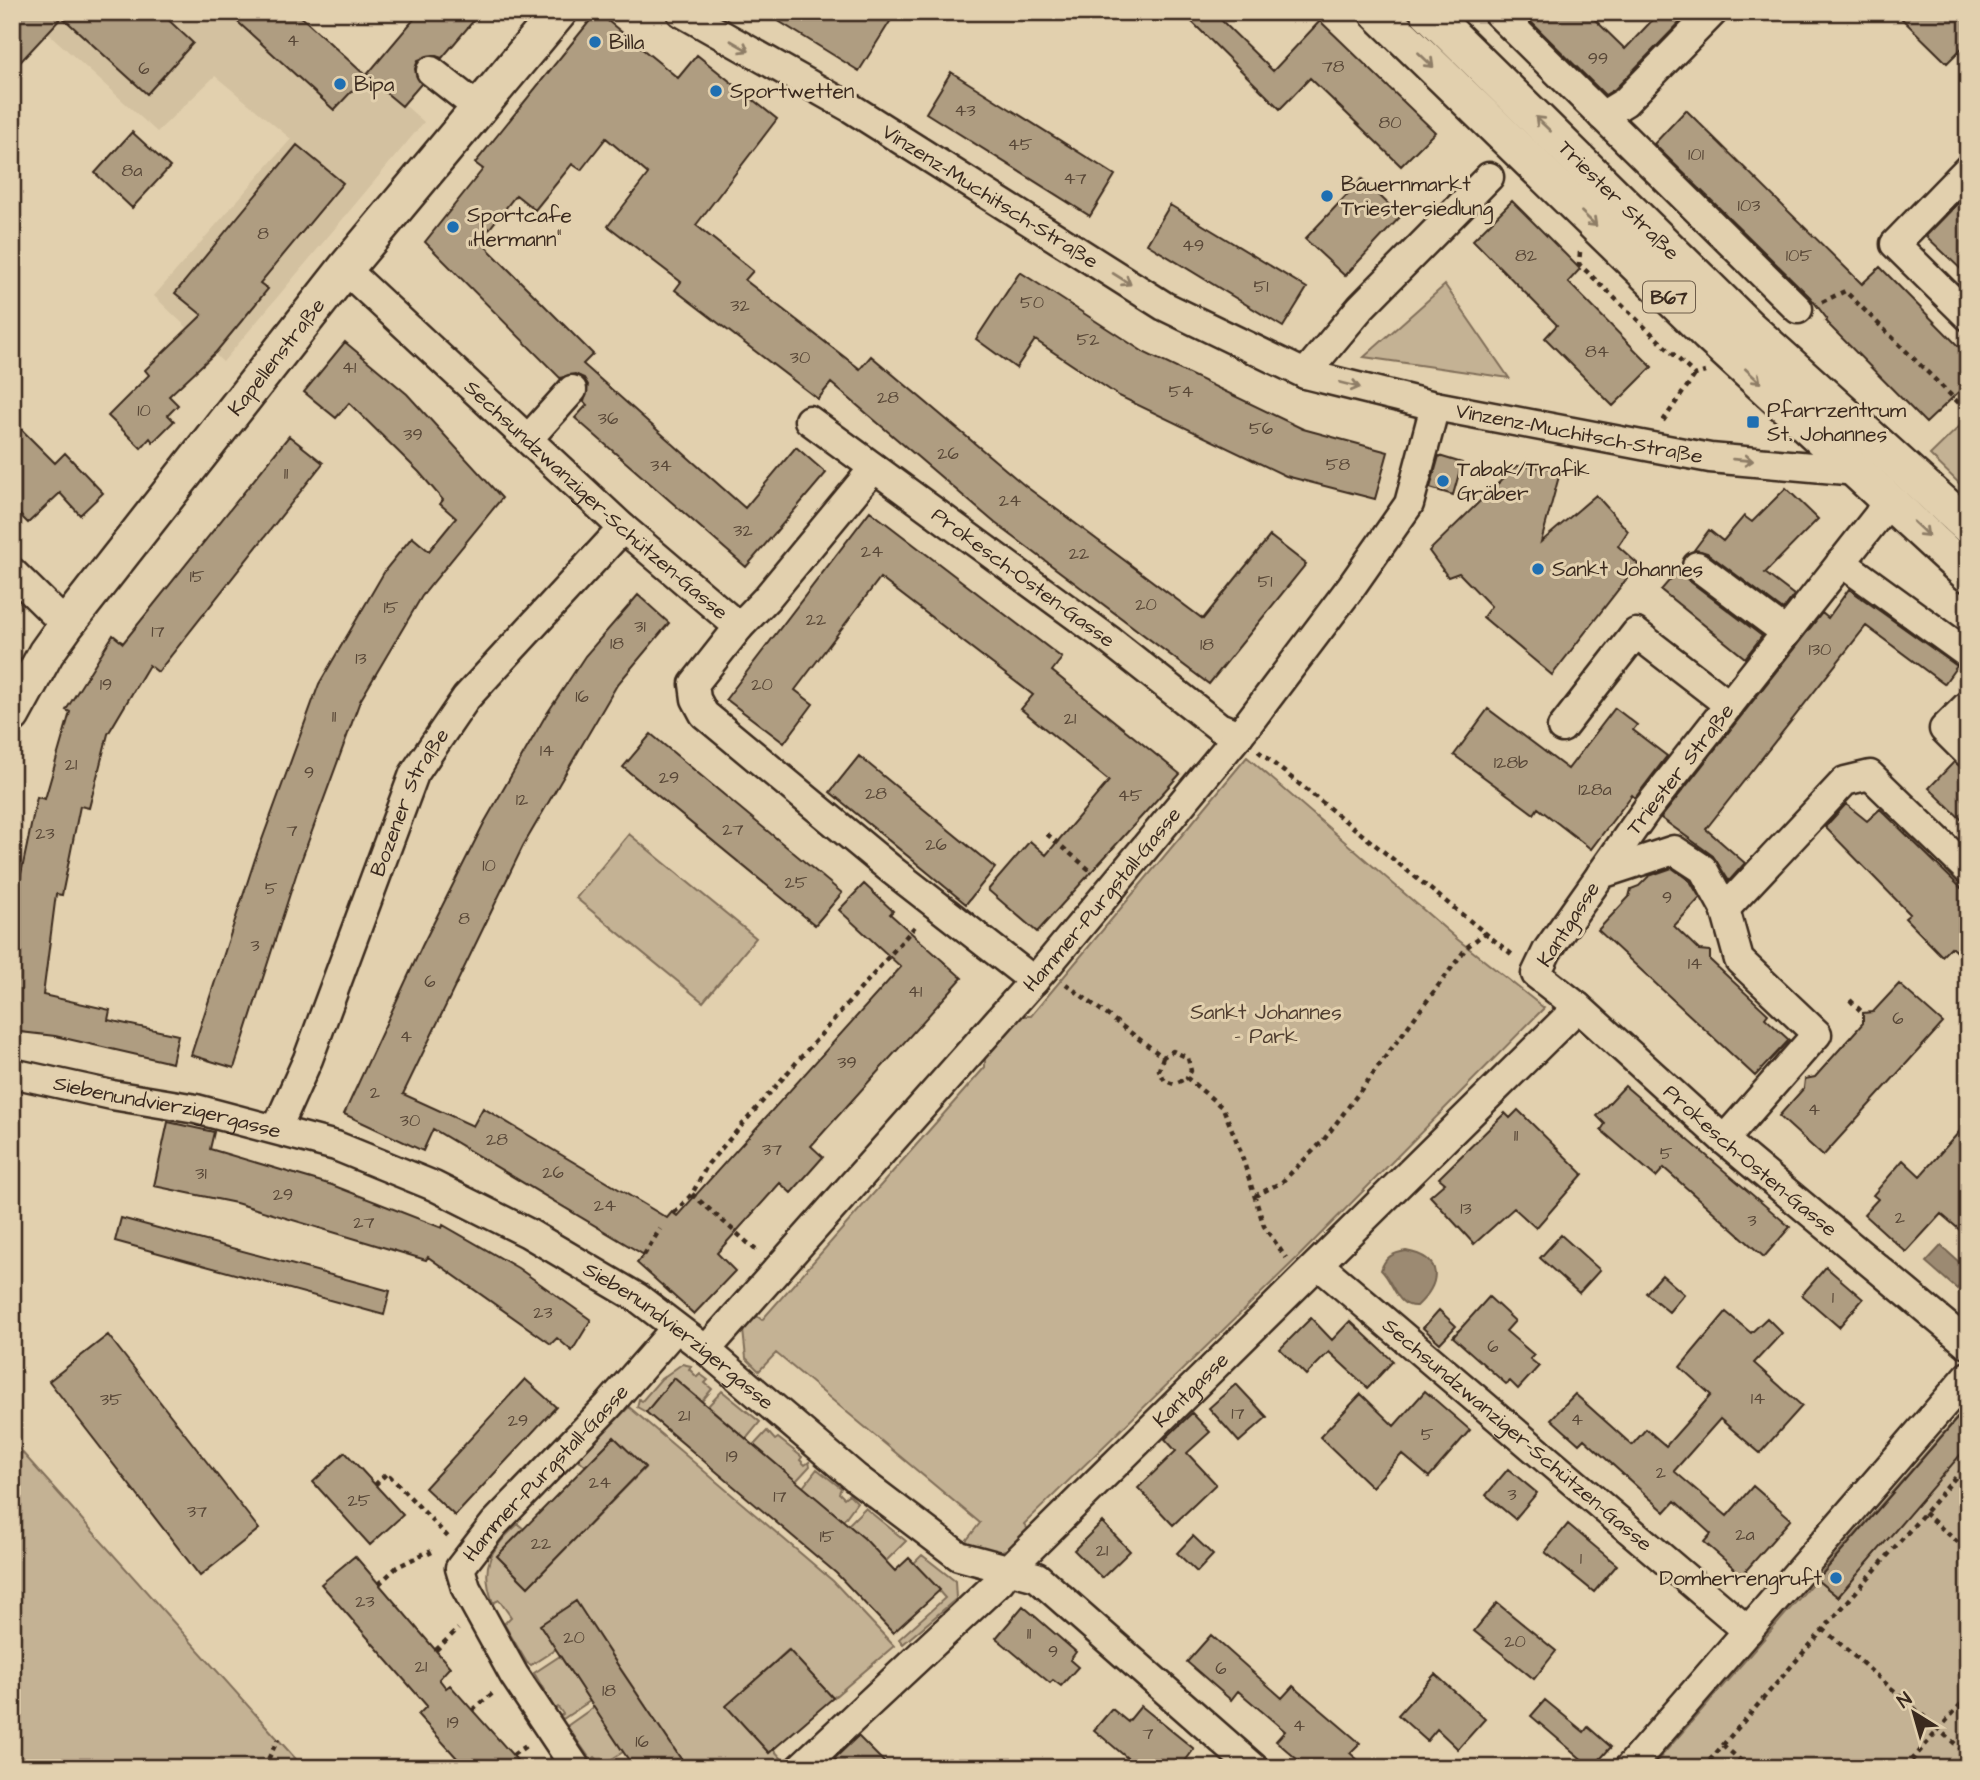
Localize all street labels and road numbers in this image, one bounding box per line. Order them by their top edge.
street label: Vinzenz-Muchitsch-Straße [876,117,1104,276]
street label: Triester Straße [1551,134,1686,267]
road number: B67 [1643,282,1695,312]
street label: Kapellenstraße [221,292,332,422]
street label: Sechsundzwanziger-Schützen-Gasse [458,373,734,627]
street label: Vinzenz-Muchitsch-Straße [1453,396,1705,471]
street label: Prokesch-Osten-Gasse [925,501,1121,655]
street label: Triester Straße [1620,697,1741,841]
street label: Bozener Straße [363,723,456,881]
street label: Hammer-Purgstall-Gasse [1017,801,1188,998]
street label: Kantgasse [1530,876,1608,974]
street label: Siebenundvierzigergasse [51,1069,284,1146]
street label: Prokesch-Osten-Gasse [1657,1078,1843,1244]
street label: Siebenundvierzigergasse [578,1255,780,1417]
street label: Sechsundzwanziger-Schützen-Gasse [1376,1311,1658,1558]
street label: Kantgasse [1146,1346,1235,1434]
street label: Hammer-Purgstall-Gasse [456,1378,636,1568]

